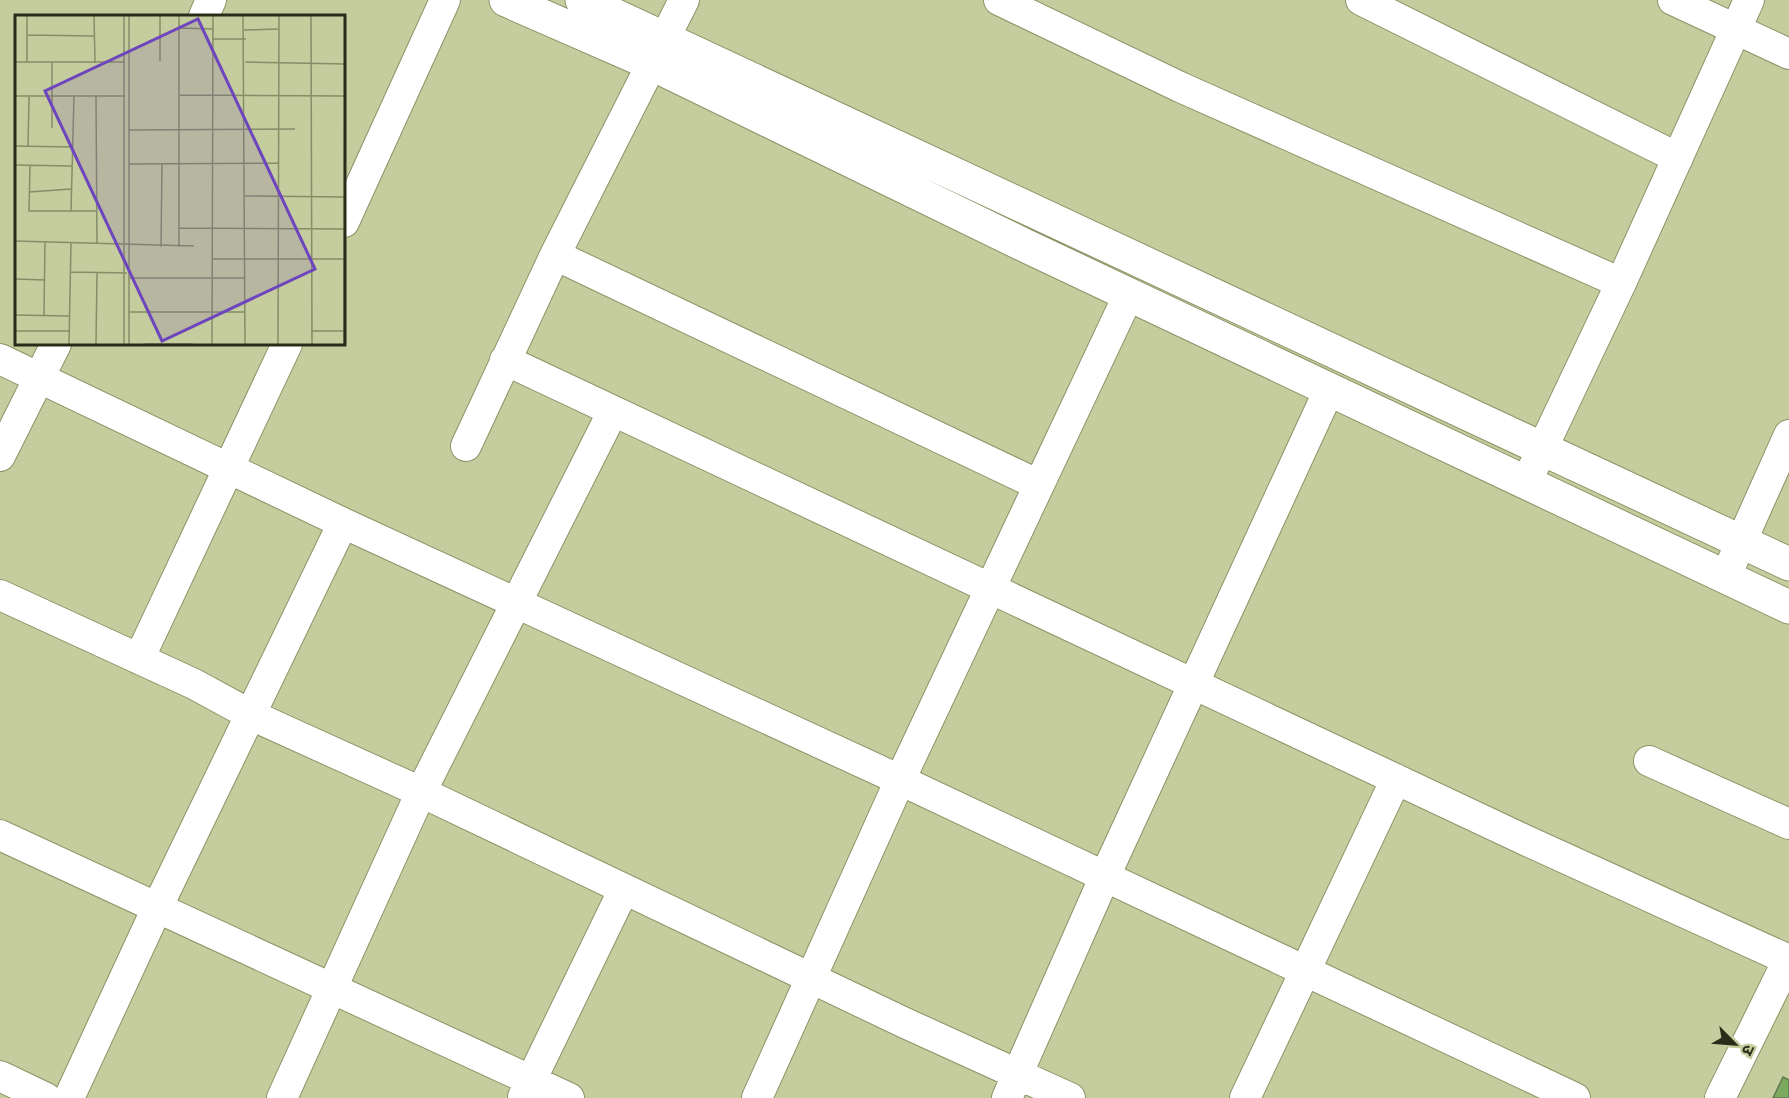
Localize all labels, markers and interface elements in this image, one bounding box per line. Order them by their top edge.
inset map [15,15,345,345]
north arrow [1705,1014,1765,1074]
text: उ [1737,1042,1760,1059]

